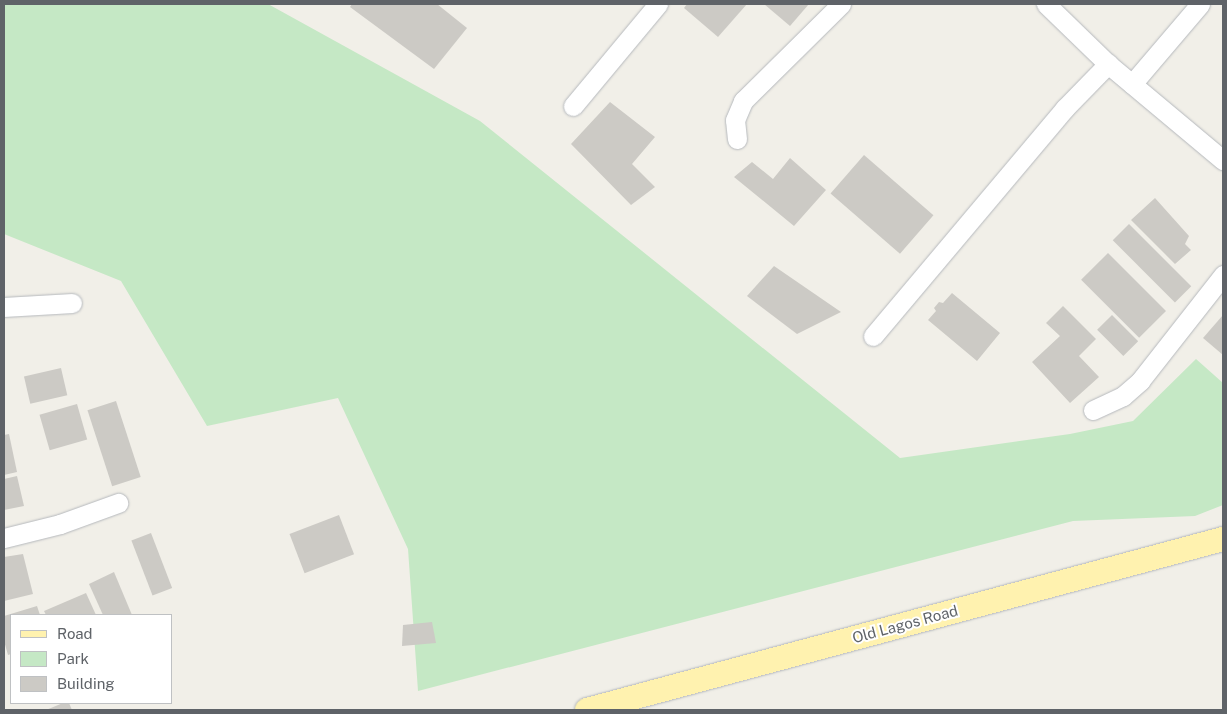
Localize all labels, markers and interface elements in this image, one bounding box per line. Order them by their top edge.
street label: Old Lagos Road [850,601,960,647]
legend [10,614,172,704]
text: Road [57,625,93,642]
text: Park [57,650,89,667]
text: Building [57,675,115,692]

